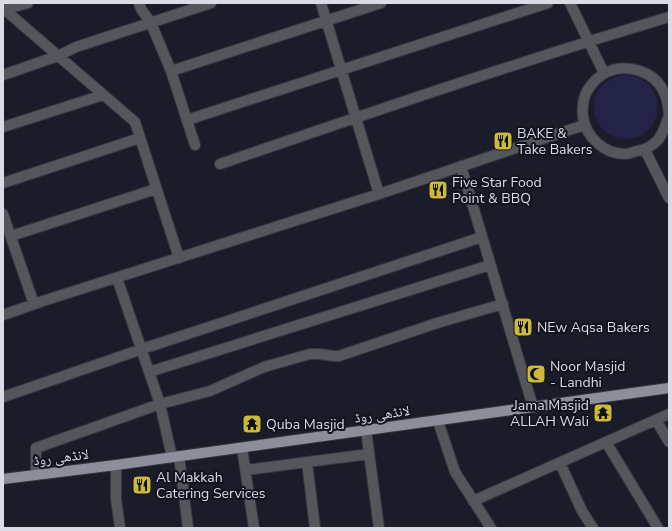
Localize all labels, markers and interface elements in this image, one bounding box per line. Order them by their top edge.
place label: BAKE & Take Bakers [517,124,593,159]
restaurant icon: BAKE & Take Bakers [492,130,514,152]
place label: Five Star Food Point & BBQ [452,173,542,208]
restaurant icon: Five Star Food Point & BBQ [427,179,449,201]
restaurant icon: NEw Aqsa Bakers [512,316,534,338]
place label: NEw Aqsa Bakers [537,318,650,337]
place label: Noor Masjid - Landhi [550,357,625,392]
mosque icon: Noor Masjid - Landhi [525,363,547,385]
place label: Jama Masjid ALLAH Wali [510,396,589,431]
street label: لانڈھی روڈ [353,401,411,428]
temple icon: Jama Masjid ALLAH Wali [592,402,614,424]
temple icon: Quba Masjid [241,413,263,435]
place label: Quba Masjid [266,415,345,434]
street label: لانڈھی روڈ [32,445,90,470]
place label: Al Makkah Catering Services [156,468,266,503]
restaurant icon: Al Makkah Catering Services [131,474,153,496]

